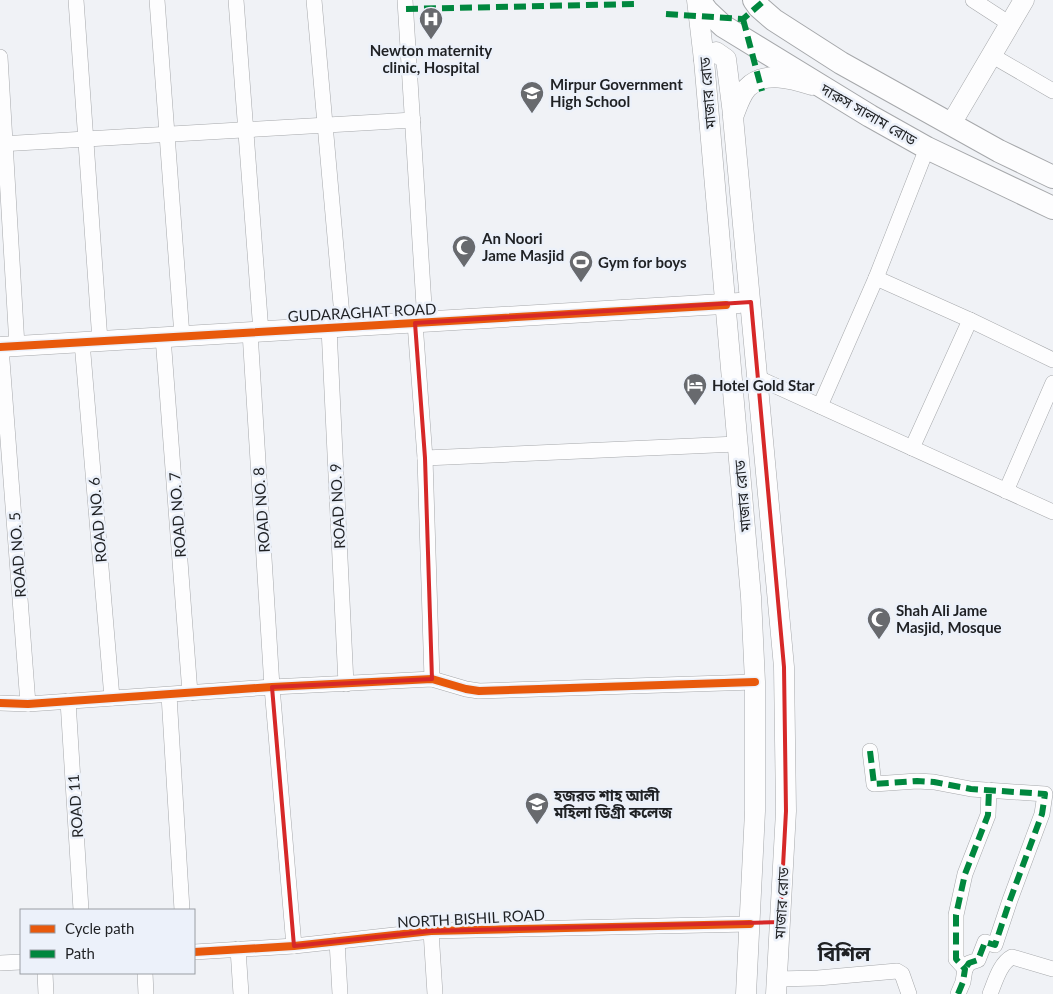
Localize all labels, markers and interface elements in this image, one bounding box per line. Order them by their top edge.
hospital icon: Newton maternity clinic, Hospital [418,6,444,40]
place label: Newton maternity clinic, Hospital [370,41,492,76]
street label: মাজার রোড [695,56,719,131]
place label: Mirpur Government High School [550,75,683,110]
street label: দারুস সালাম রোড [817,79,920,149]
school or university icon: Mirpur Government High School [519,80,545,114]
place label: An Noori Jame Masjid [481,229,564,264]
mosque icon: An Noori Jame Masjid [451,234,477,268]
sports icon: Gym for boys [568,249,594,283]
place label: Gym for boys [598,253,687,271]
street label: GUDARAGHAT ROAD [287,299,437,325]
hotel icon: Hotel Gold Star [682,372,708,406]
place label: Hotel Gold Star [712,376,815,394]
street label: মাজার রোড [730,459,754,534]
street label: ROAD NO. 9 [326,463,348,549]
street label: ROAD NO. 8 [249,467,273,553]
street label: ROAD NO. 7 [165,471,189,558]
street label: ROAD NO. 6 [84,476,110,563]
street label: ROAD NO. 5 [5,512,29,598]
place label: Shah Ali Jame Masjid, Mosque [896,601,1002,636]
mosque icon: Shah Ali Jame Masjid, Mosque [866,606,892,640]
street label: ROAD 11 [64,774,86,838]
place label: হজরত শাহ আলী মহিলা ডিগ্রী কলেজ [553,786,672,821]
school or university icon: হজরত শাহ আলী মহিলা ডিগ্রী কলেজ [524,791,550,825]
street label: মাজার রোড [770,866,792,940]
street label: NORTH BISHIL ROAD [397,905,545,931]
legend [20,909,195,974]
text: Cycle path [65,919,134,937]
district label: বিশিল [817,941,871,965]
text: Path [65,944,95,962]

